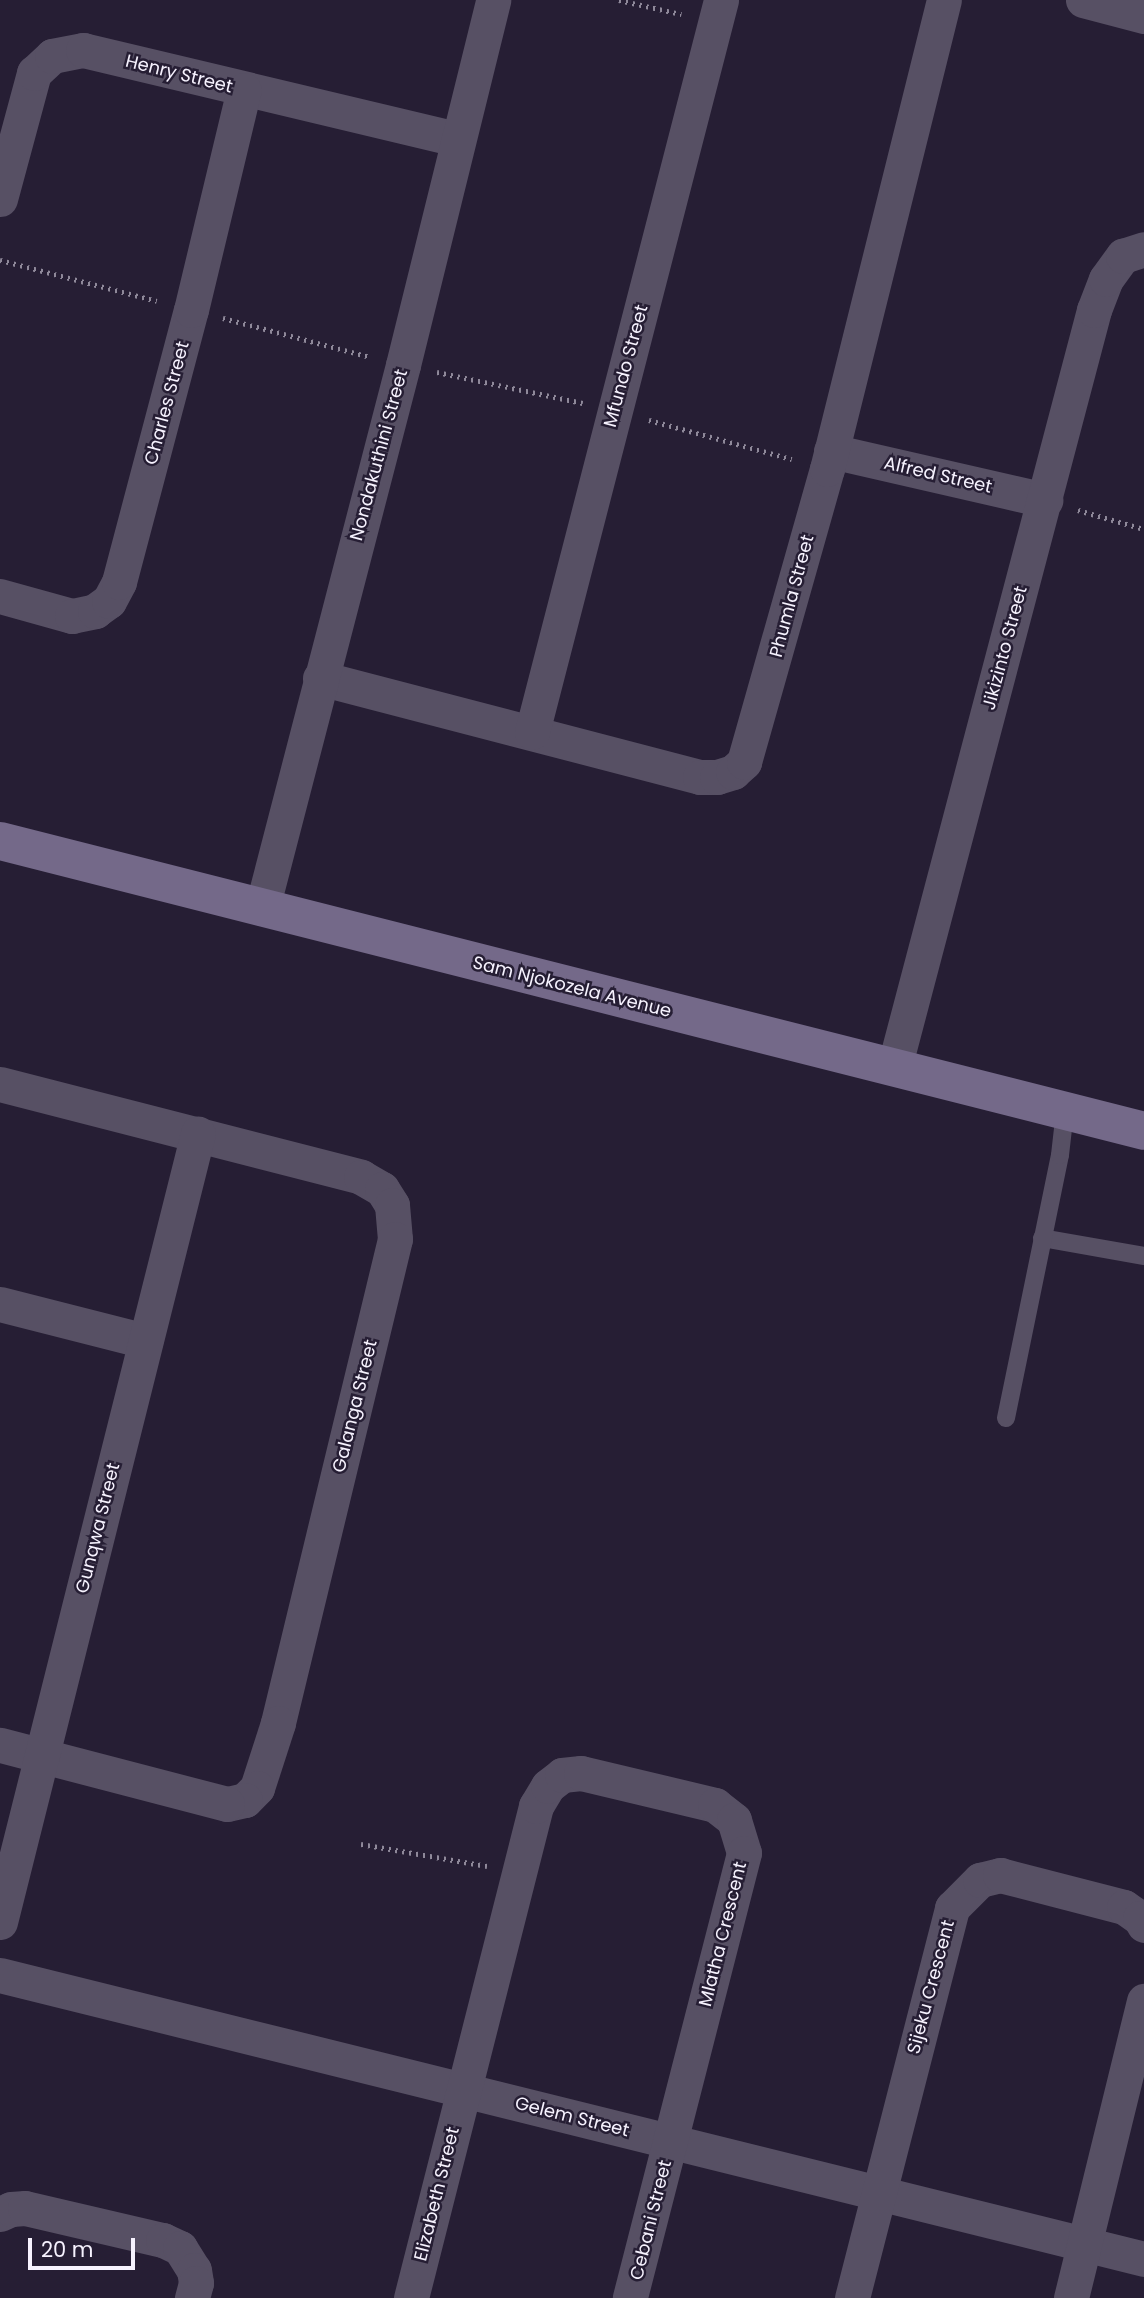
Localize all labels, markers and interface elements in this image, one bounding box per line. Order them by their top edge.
street label: Henry Street [123,50,235,98]
street label: Mfundo Street [599,303,653,429]
street label: Charles Street [140,339,194,467]
street label: Nondakuthini Street [346,367,412,543]
street label: Alfred Street [882,452,994,498]
street label: Phumla Street [765,532,819,660]
street label: Jikizinto Street [978,584,1032,712]
street label: Sam Njokozela Avenue [470,952,674,1022]
street label: Galanga Street [328,1337,382,1475]
street label: Gunqwa Street [71,1461,125,1595]
street label: Mlatha Crescent [695,1859,751,2009]
street label: Sijeku Crescent [903,1918,959,2056]
street label: Gelem Street [513,2092,631,2142]
street label: Elizabeth Street [410,2125,464,2263]
street label: Cebani Street [626,2158,676,2282]
scale bar [32,2224,138,2268]
text: 20 m [41,2235,94,2264]

